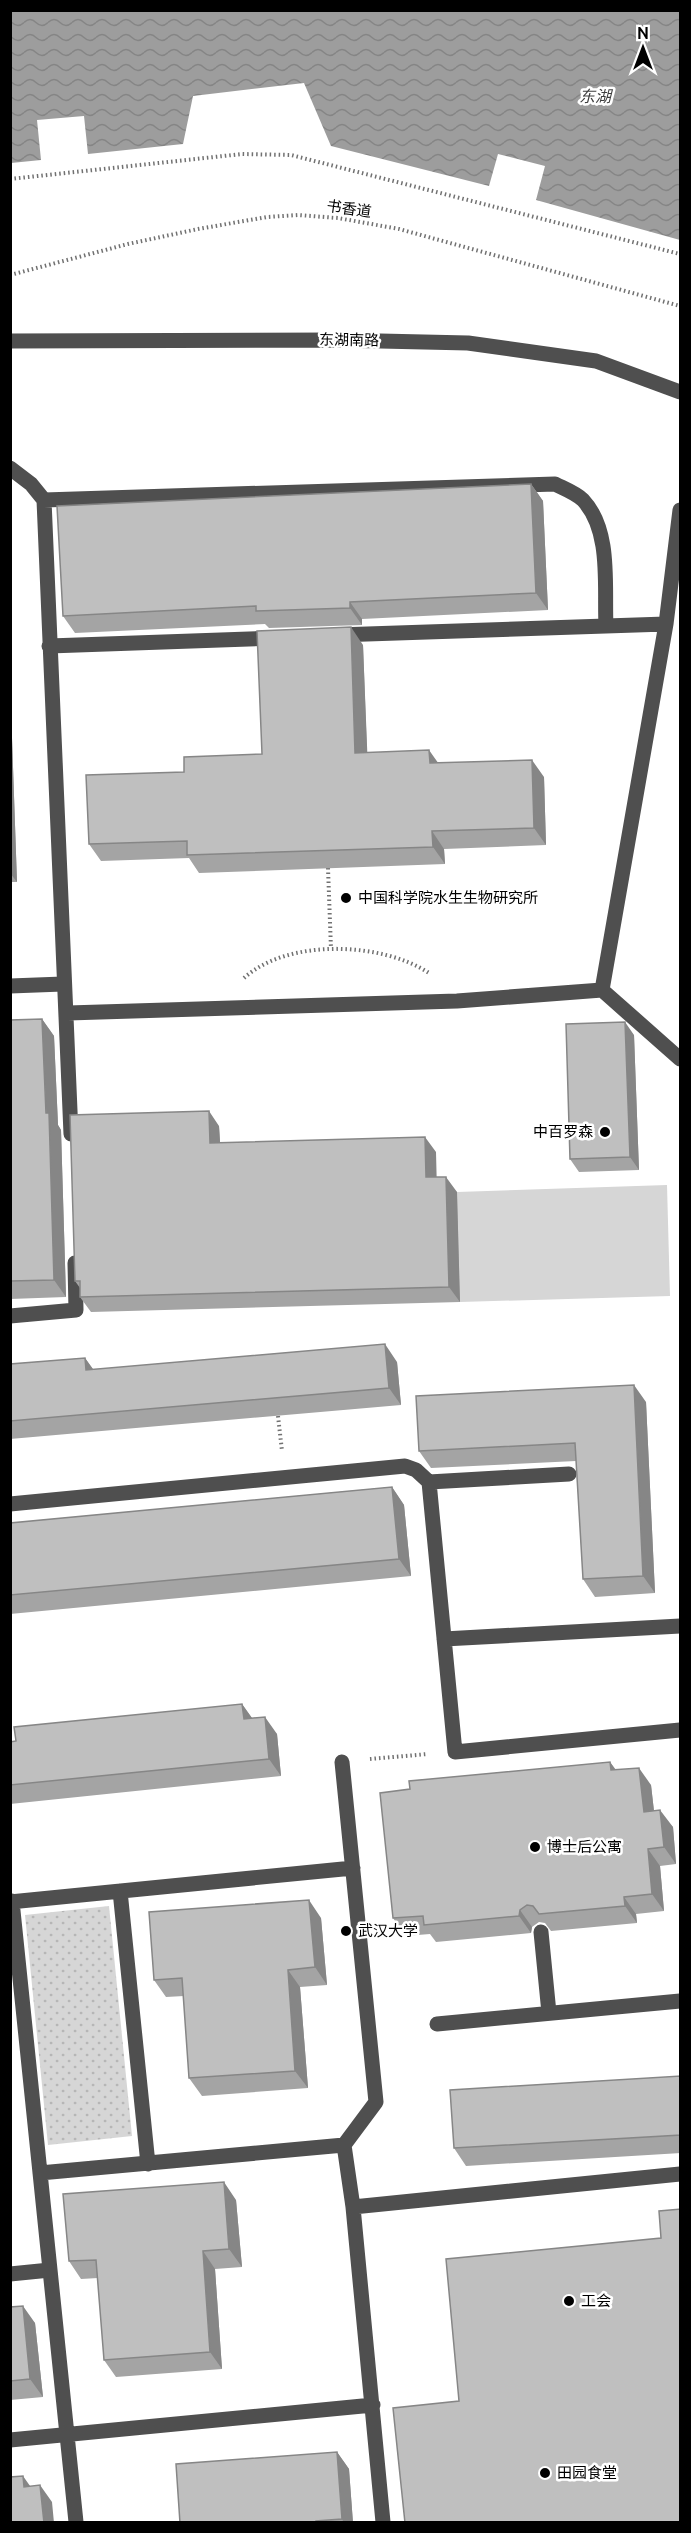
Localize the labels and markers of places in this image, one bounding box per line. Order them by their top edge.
place label: 中国科学院水生生物研究所 [358,889,538,906]
marker: 中国科学院水生生物研究所 [339,891,353,905]
place label: 中百罗森 [533,1123,593,1140]
marker: 中百罗森 [598,1125,612,1139]
place label: 博士后公寓 [547,1838,622,1855]
marker: 博士后公寓 [528,1840,542,1854]
place label: 武汉大学 [358,1922,418,1939]
marker: 武汉大学 [339,1924,353,1938]
place label: 工会 [581,2292,611,2309]
marker: 工会 [562,2294,576,2308]
place label: 田园食堂 [557,2464,617,2481]
marker: 田园食堂 [538,2466,552,2480]

